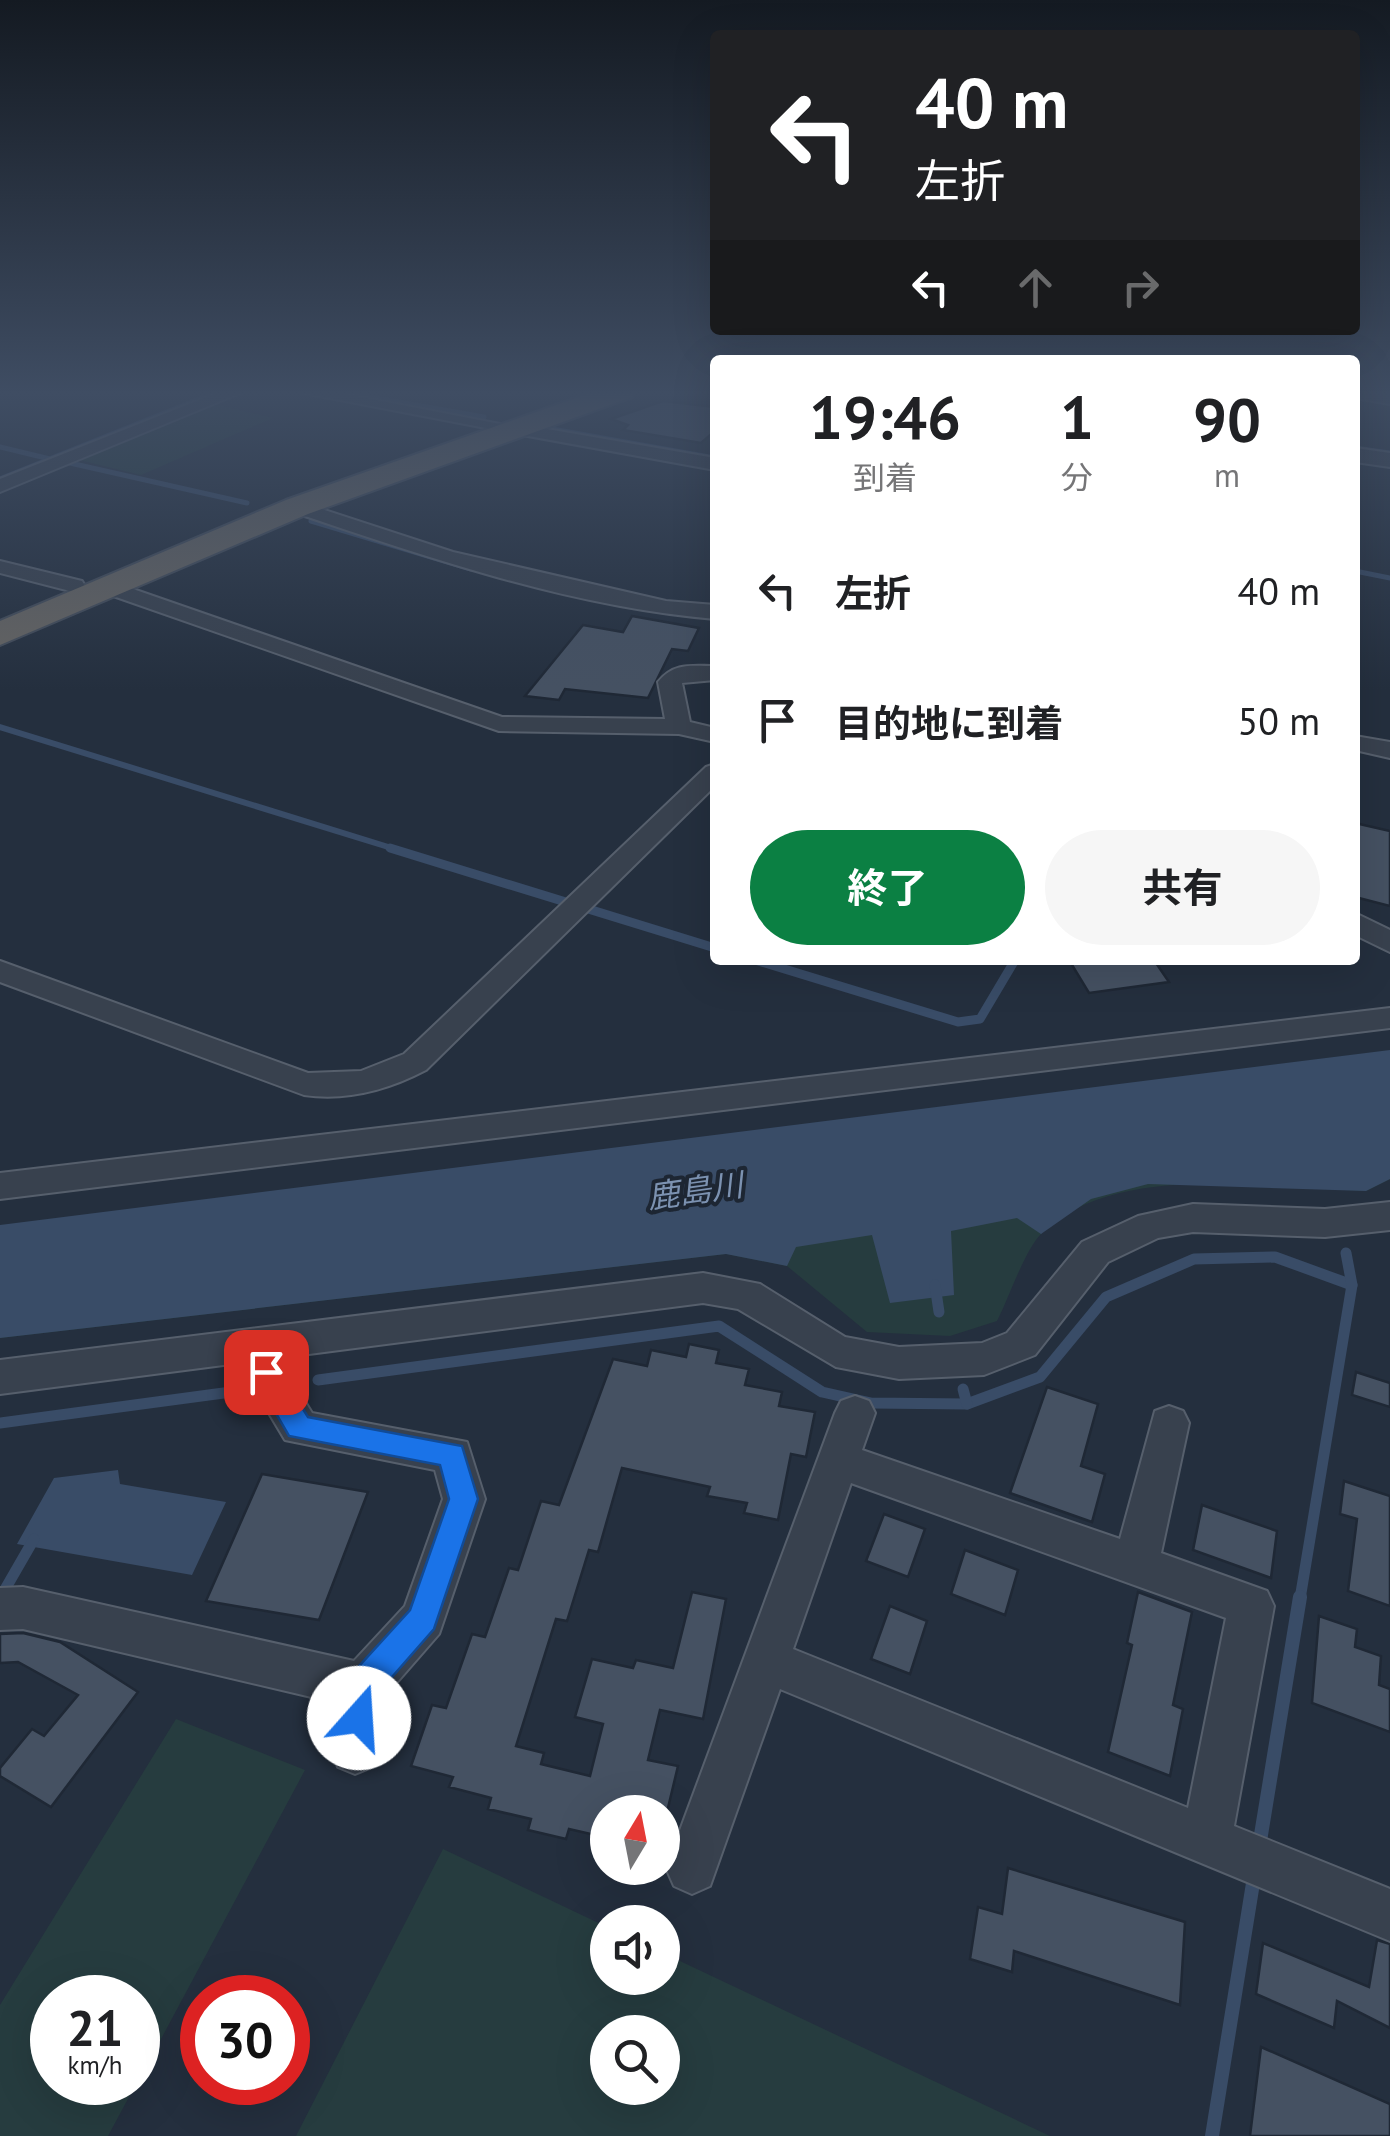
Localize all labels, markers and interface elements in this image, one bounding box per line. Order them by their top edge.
text: 40 m [915,57,1068,147]
icon: left [750,70,880,200]
text: 左折 [915,151,1005,209]
icon: left [903,260,958,315]
icon: ahead [1008,260,1063,315]
icon: right [1113,260,1168,315]
text: 19:46 [809,378,961,456]
text: 1 [1060,378,1094,456]
text: 90 [1193,380,1261,458]
text: m [1214,454,1240,496]
text: 到着 [853,456,917,498]
text: 分 [1061,456,1093,498]
icon: left [750,563,805,618]
text: 40 m [1238,566,1320,615]
text: 左折 [835,568,911,617]
icon: arrive [750,693,805,748]
text: 50 m [1238,696,1320,745]
text: 目的地に到着 [835,698,1063,747]
button: 終了 [750,830,1025,945]
button: 共有 [1045,830,1320,945]
water label: 鹿島川 [644,1162,748,1217]
pin [224,1330,309,1415]
icon: arrive [239,1345,294,1400]
position arrow [307,1666,411,1770]
north arrow [590,1795,680,1885]
map controls [590,1795,680,2105]
button: sound [590,1905,680,1995]
speed limit sign: 30 [180,1975,310,2105]
text: 21 [67,1995,123,2060]
button: search [590,2015,680,2105]
text: km/h [68,2049,122,2081]

